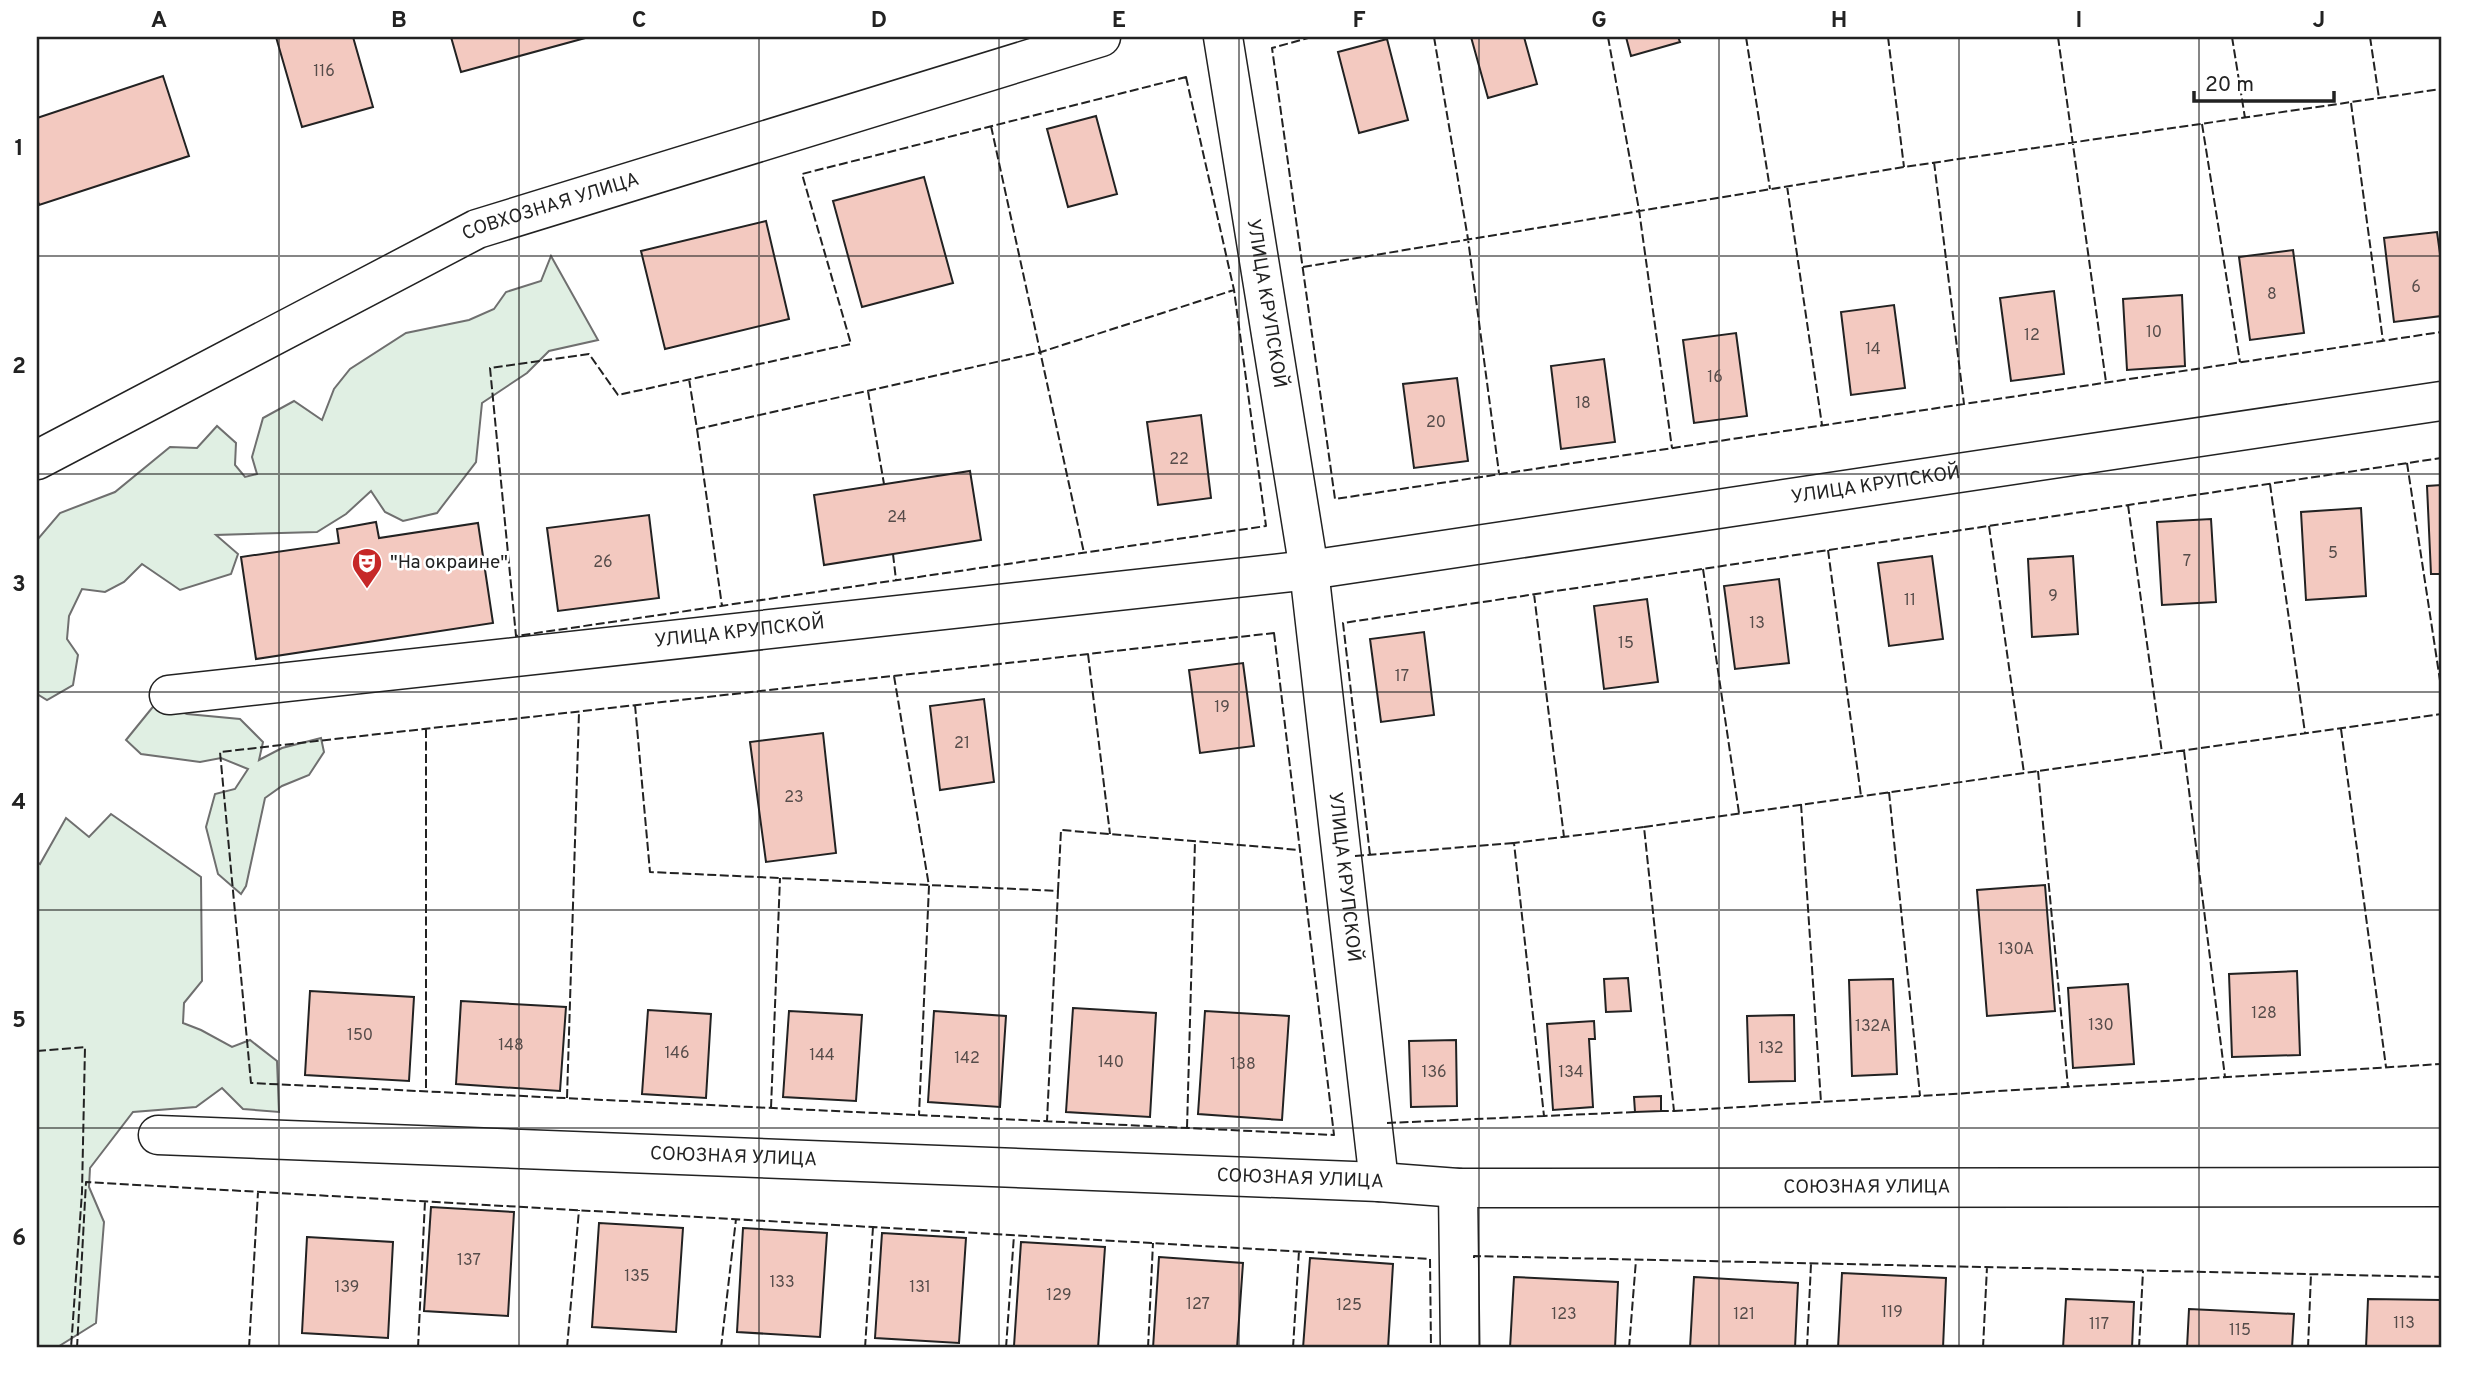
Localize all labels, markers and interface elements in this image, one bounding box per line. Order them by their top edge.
text: A [151,7,167,36]
text: B [391,7,407,36]
text: C [632,7,646,36]
text: D [871,7,887,36]
text: E [1112,7,1126,36]
text: F [1352,7,1366,36]
text: G [1591,7,1607,36]
text: H [1831,7,1847,36]
text: I [2076,7,2082,36]
text: J [2313,7,2325,36]
scale bar [2194,60,2334,104]
house number: 116 [313,62,335,82]
text: 20 m [2205,72,2254,99]
text: 1 [14,135,24,164]
street label: СОВХОЗНАЯ УЛИЦА [458,168,642,247]
street label: УЛИЦА КРУПСКОЙ [1241,217,1292,390]
house number: 6 [2411,278,2421,298]
house number: 8 [2267,285,2277,305]
house number: 10 [2146,323,2162,343]
house number: 12 [2024,326,2040,346]
house number: 14 [1865,340,1881,360]
text: 2 [12,353,26,382]
house number: 16 [1707,368,1723,388]
house number: 18 [1575,394,1591,414]
house number: 20 [1426,413,1446,433]
house number: 22 [1169,450,1189,470]
street label: УЛИЦА КРУПСКОЙ [1790,460,1962,510]
house number: 24 [887,508,907,528]
house number: 5 [2328,544,2338,564]
theatre icon: "На окраине" [350,546,384,590]
place label: "На окраине" [390,551,508,575]
house number: 7 [2183,552,2191,572]
house number: 26 [593,553,613,573]
text: 3 [12,571,26,600]
house number: 9 [2048,587,2058,607]
house number: 11 [1904,591,1916,611]
street label: УЛИЦА КРУПСКОЙ [653,610,826,654]
house number: 13 [1749,614,1765,634]
house number: 15 [1618,634,1634,654]
house number: 17 [1395,667,1409,687]
house number: 19 [1214,698,1230,718]
house number: 21 [954,734,970,754]
house number: 23 [784,788,804,808]
text: 4 [12,789,26,818]
street label: УЛИЦА КРУПСКОЙ [1322,791,1367,963]
house number: 130А [1998,940,2034,960]
house number: 128 [2251,1004,2277,1024]
text: 5 [12,1007,26,1036]
house number: 130 [2088,1016,2114,1036]
house number: 132А [1855,1017,1891,1037]
house number: 150 [347,1026,373,1046]
house number: 148 [498,1036,524,1056]
house number: 132 [1758,1039,1784,1059]
house number: 146 [664,1044,690,1064]
house number: 144 [809,1046,835,1066]
house number: 142 [954,1049,980,1069]
house number: 140 [1098,1053,1124,1073]
house number: 138 [1230,1055,1256,1075]
house number: 136 [1421,1063,1447,1083]
house number: 134 [1558,1063,1584,1083]
street label: СОЮЗНАЯ УЛИЦА [650,1142,818,1172]
street label: СОЮЗНАЯ УЛИЦА [1216,1164,1384,1194]
street label: СОЮЗНАЯ УЛИЦА [1783,1175,1951,1200]
text: 6 [12,1225,26,1254]
house number: 137 [457,1251,481,1271]
house number: 135 [624,1267,650,1287]
house number: 133 [769,1273,795,1293]
house number: 139 [335,1278,359,1298]
house number: 131 [909,1278,931,1298]
house number: 129 [1046,1286,1072,1306]
house number: 127 [1186,1295,1210,1315]
house number: 125 [1336,1296,1362,1316]
house number: 119 [1881,1303,1903,1323]
house number: 123 [1551,1305,1577,1325]
house number: 121 [1733,1305,1755,1325]
house number: 113 [2393,1314,2415,1334]
house number: 117 [2089,1315,2109,1335]
house number: 115 [2229,1321,2251,1341]

